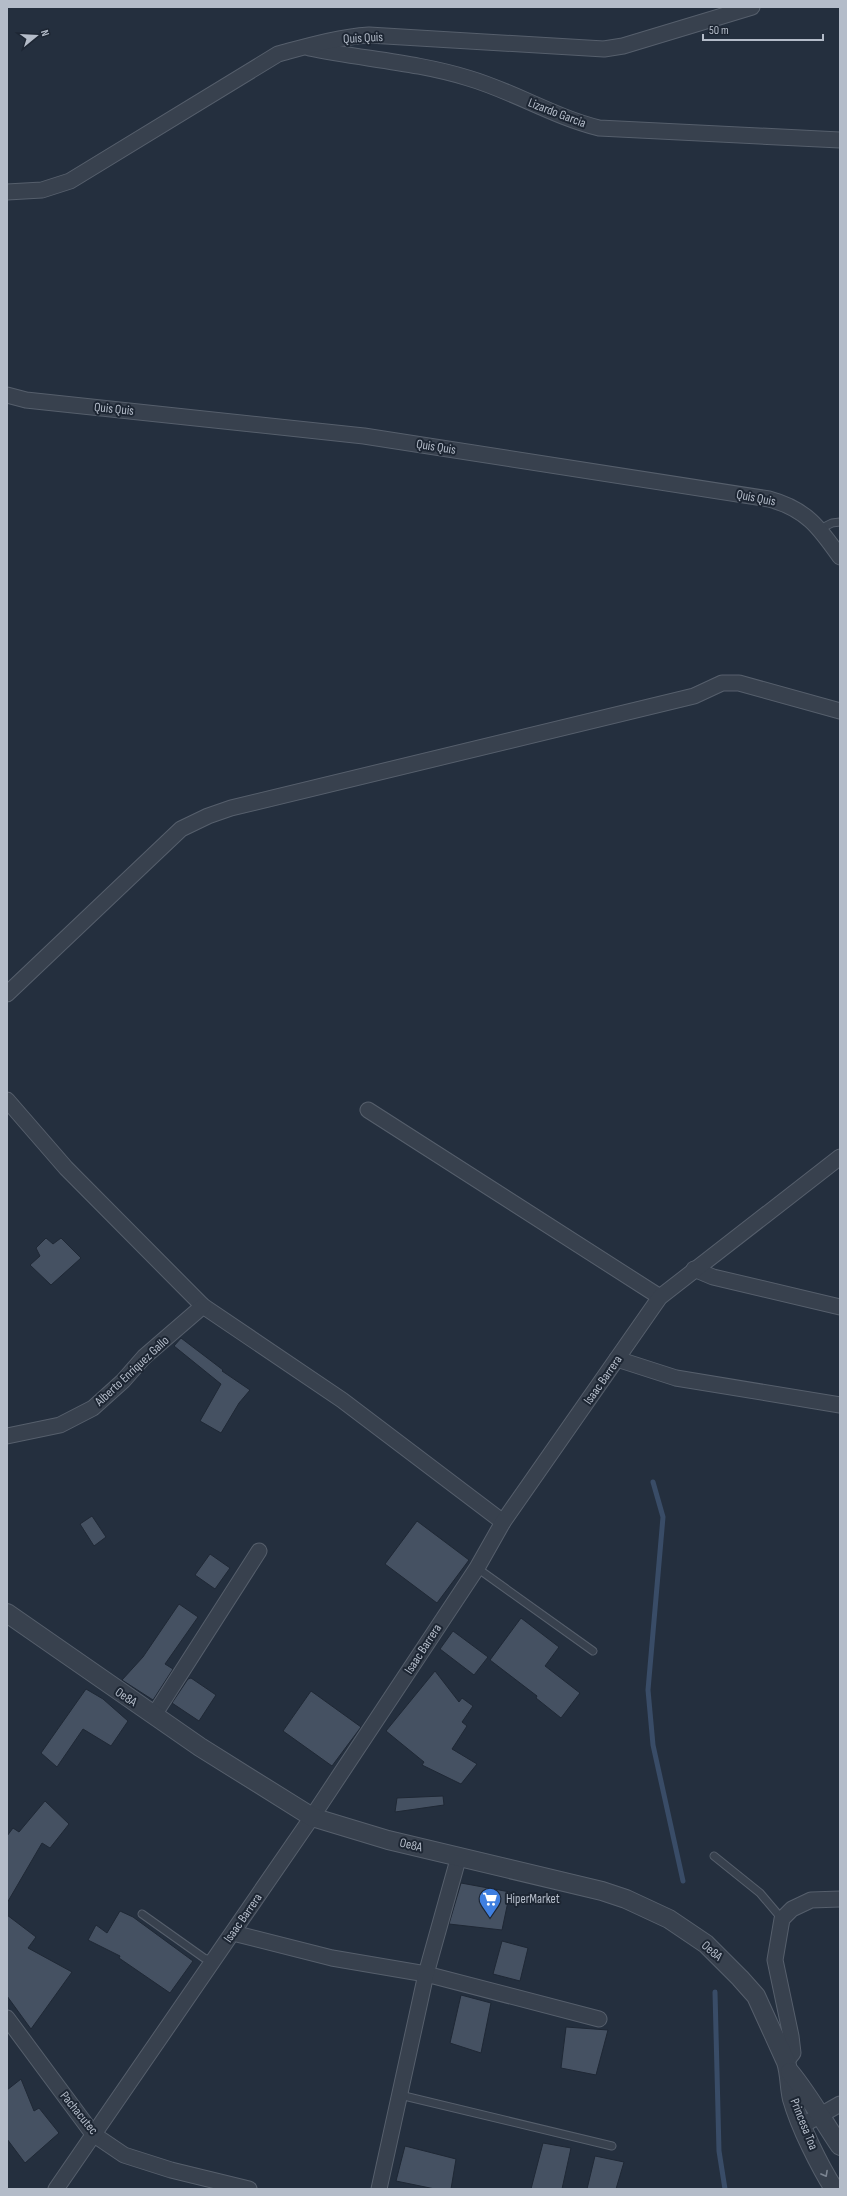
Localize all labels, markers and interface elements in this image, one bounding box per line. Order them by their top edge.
north arrow [16,16,56,56]
scale bar [703,16,823,42]
text: 50 m [709,23,729,38]
text: N [38,28,52,38]
street label: Quis Quis [343,29,384,47]
street label: Lizardo Garcia [526,95,588,131]
street label: Quis Quis [93,399,135,419]
street label: Quis Quis [415,436,457,458]
street label: Quis Quis [735,486,777,510]
street label: Alberto Enriquez Gallo [91,1333,172,1410]
street label: Isaac Barrera [580,1352,626,1408]
street label: Isaac Barrera [401,1621,445,1677]
street label: Oe8A [112,1684,140,1710]
street label: Oe8A [398,1835,424,1855]
supermarket icon: HiperMarket [477,1886,503,1919]
street label: Isaac Barrera [220,1890,266,1946]
place label: HiperMarket [506,1891,560,1907]
street label: Oe8A [698,1937,726,1965]
street label: Pachacutec [57,2088,101,2138]
street label: Princesa Toa [786,2096,822,2152]
one-way arrow [821,2170,828,2177]

